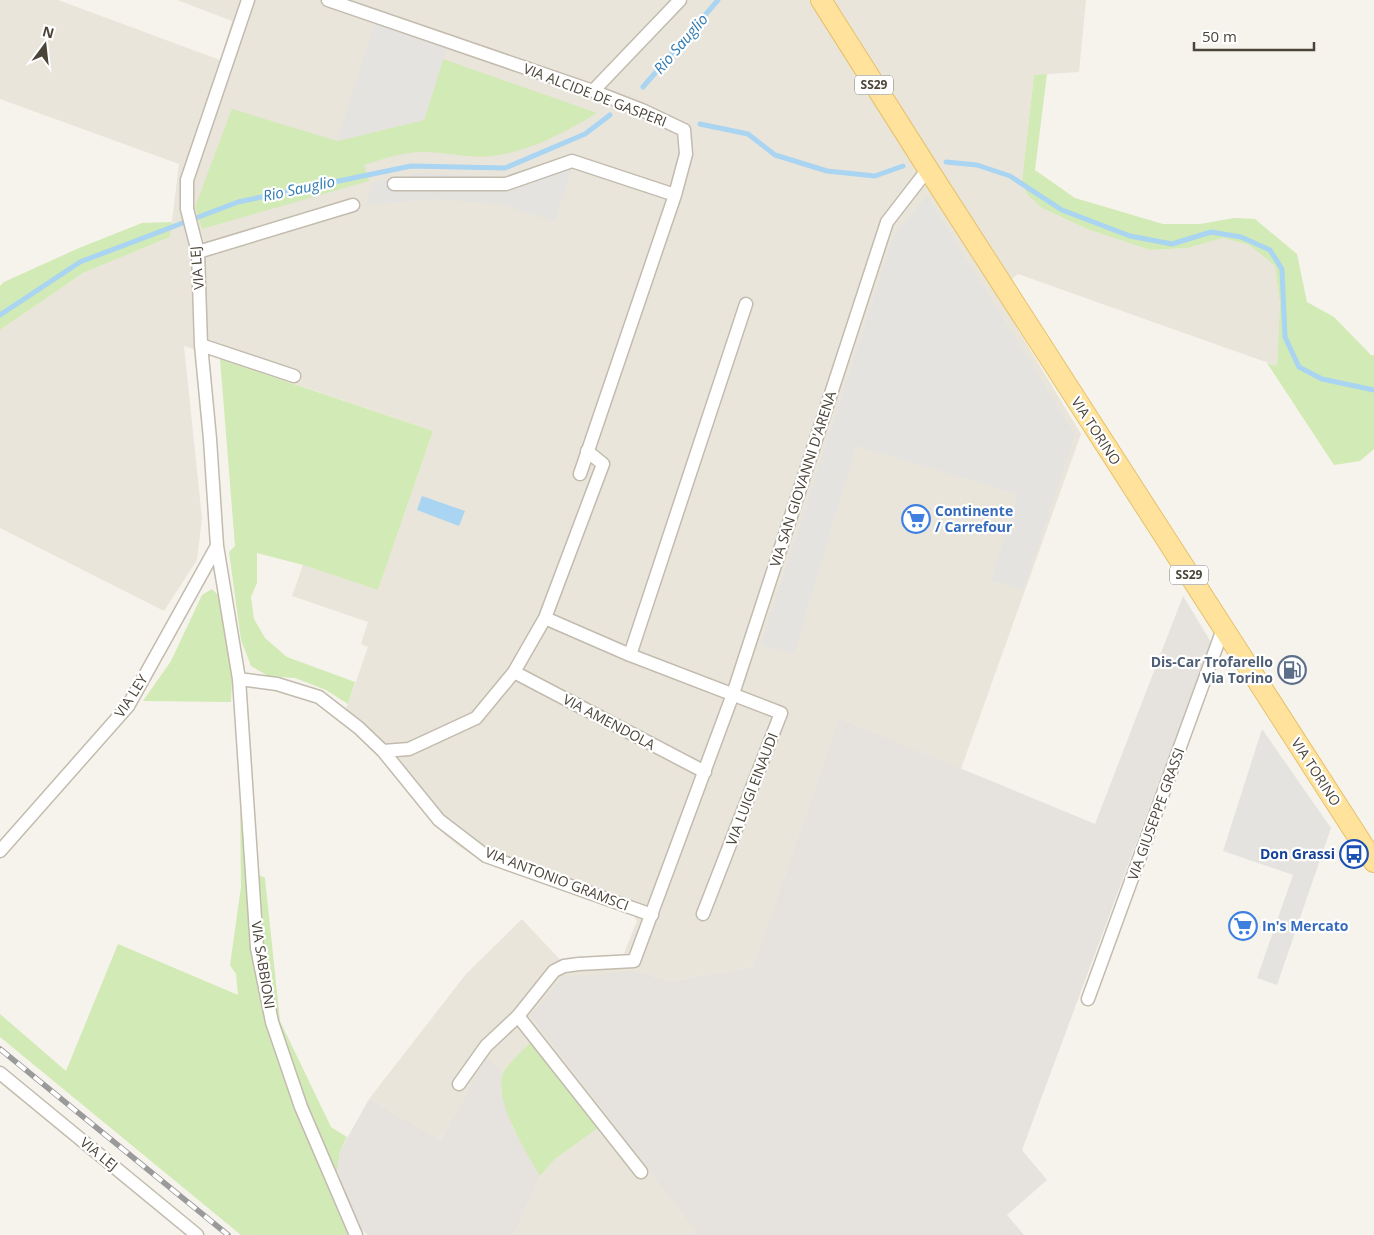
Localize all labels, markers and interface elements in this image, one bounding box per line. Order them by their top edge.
water label: Rio Sauglio [649,9,712,78]
north arrow [20,20,70,70]
scale bar [1194,20,1314,52]
text: N [41,21,56,43]
text: 50 m [1202,26,1237,46]
street label: VIA ALCIDE DE GASPERI [521,58,670,131]
road number: SS29 [855,76,893,94]
water label: Rio Sauglio [261,171,337,205]
street label: VIA LEJ [185,246,208,291]
street label: VIA SAN GIOVANNI D'ARENA [765,388,840,569]
street label: VIA TORINO [1067,393,1126,468]
place label: Continente / Carrefour [935,501,1013,536]
supermarket icon: Continente / Carrefour [901,504,931,534]
road number: SS29 [1170,566,1208,584]
place label: Dis-Car Trofarello Via Torino [1151,652,1273,687]
fuel station icon: Dis-Car Trofarello Via Torino [1277,655,1307,685]
street label: VIA LEY [110,670,152,721]
street label: VIA AMENDOLA [560,689,659,754]
street label: VIA LUIGI EINAUDI [721,730,782,848]
street label: VIA TORINO [1287,734,1346,809]
street label: VIA GIUSEPPE GRASSI [1123,745,1188,883]
bus stop icon: Don Grassi [1339,839,1369,869]
street label: VIA ANTONIO GRAMSCI [483,842,632,915]
place label: Don Grassi [1260,844,1335,863]
supermarket icon: In's Mercato [1228,911,1258,941]
place label: In's Mercato [1262,916,1349,935]
street label: VIA SABBIONI [247,920,280,1010]
street label: VIA LEJ [76,1133,122,1175]

